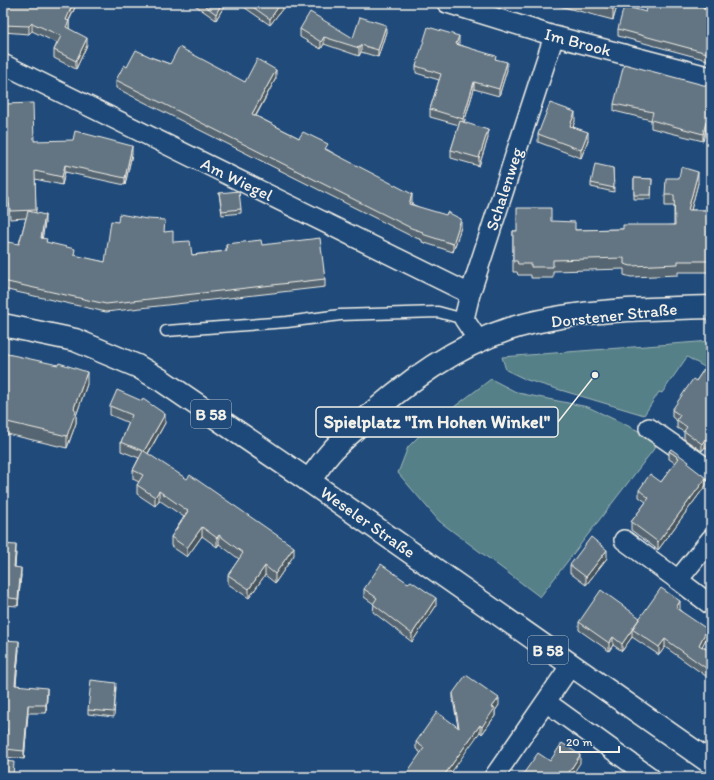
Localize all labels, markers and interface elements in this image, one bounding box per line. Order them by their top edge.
street label: Im Brook [543,24,614,61]
street label: Schalenweg [481,145,527,233]
street label: Am Wiegel [198,153,276,205]
street label: Dorstener Straße [550,298,678,332]
road number: B 58 [191,400,231,428]
callout: Spielplatz "Im Hohen Winkel" [316,407,558,437]
text: Spielplatz "Im Hohen Winkel" [324,411,551,433]
street label: Weseler Straße [317,482,419,562]
road number: B 58 [528,636,568,664]
scale bar [560,728,619,754]
text: 20 m [566,735,593,749]

